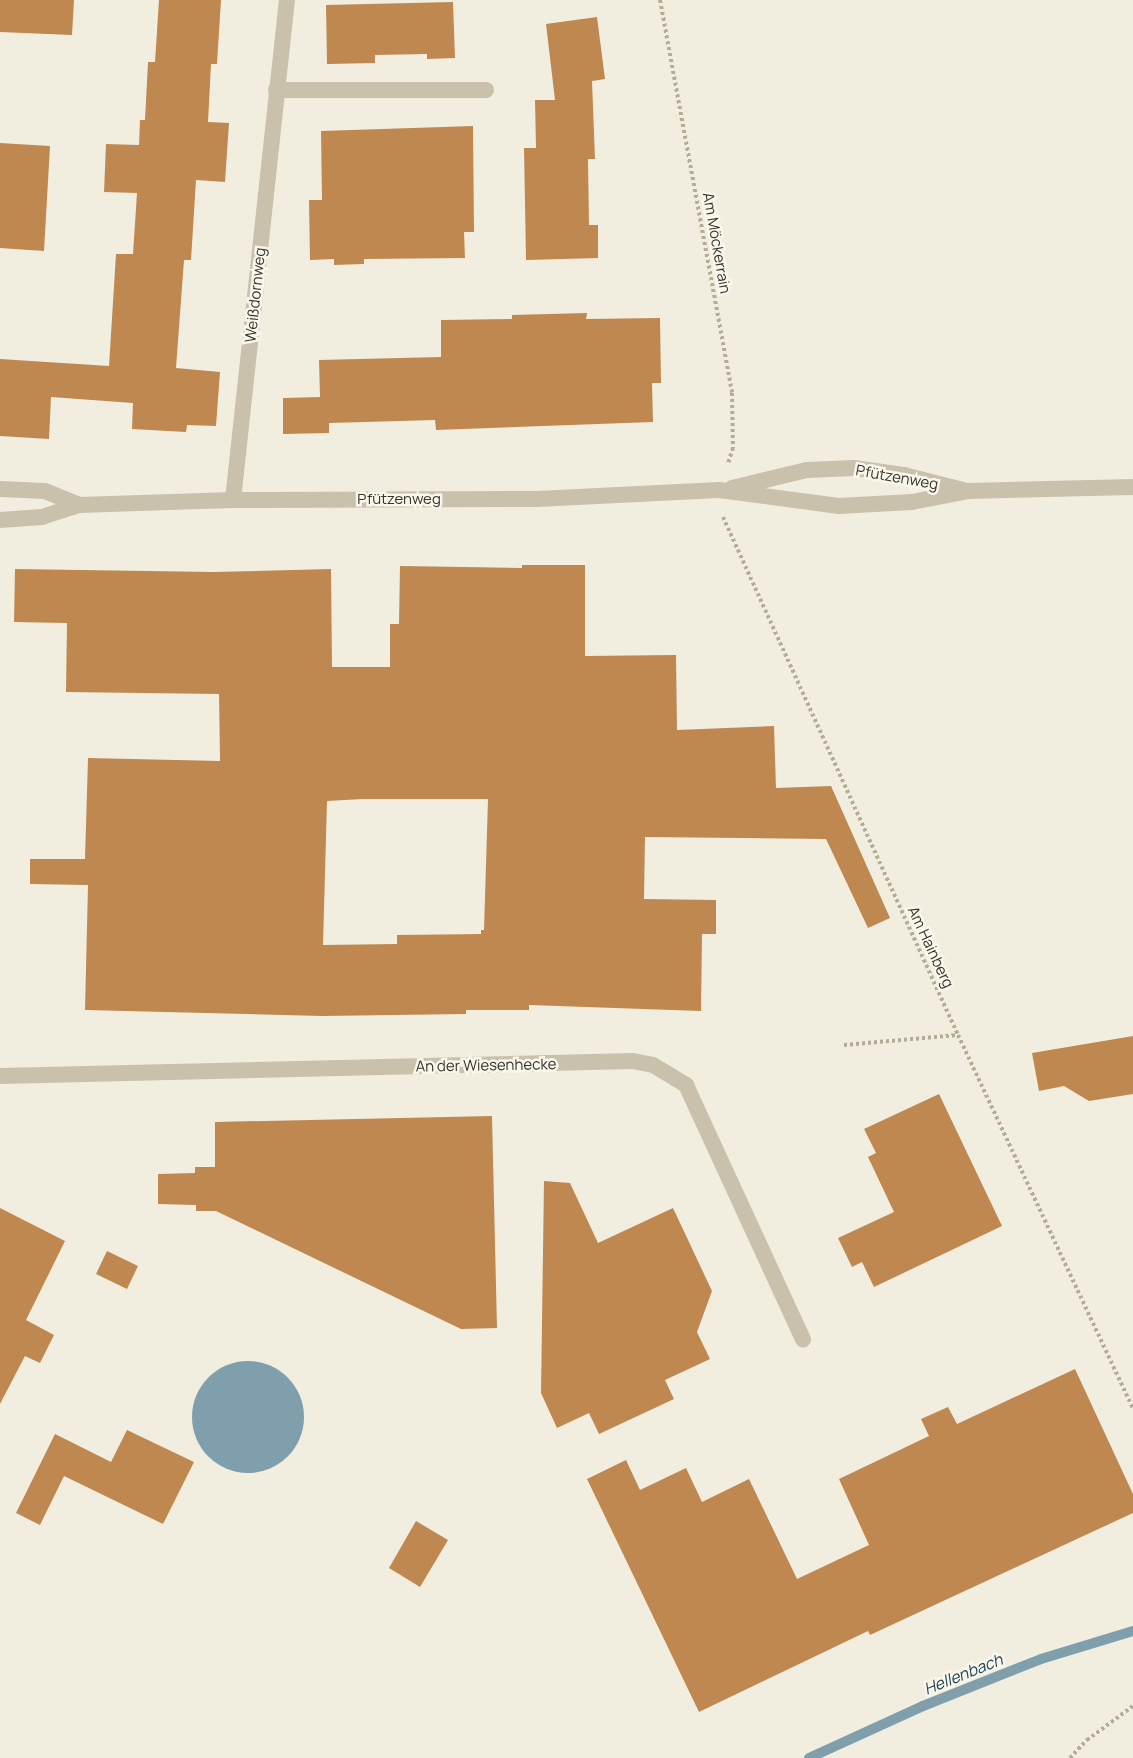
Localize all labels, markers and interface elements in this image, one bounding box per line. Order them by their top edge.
street label: Am Möckerrain [699,191,735,295]
street label: Weißdornweg [241,247,269,343]
street label: Pfützenweg [854,461,940,493]
street label: Pfützenweg [357,490,441,508]
street label: Am Hainberg [904,903,958,991]
street label: An der Wiesenhecke [415,1055,557,1075]
water label: Hellenbach [921,1650,1005,1698]

